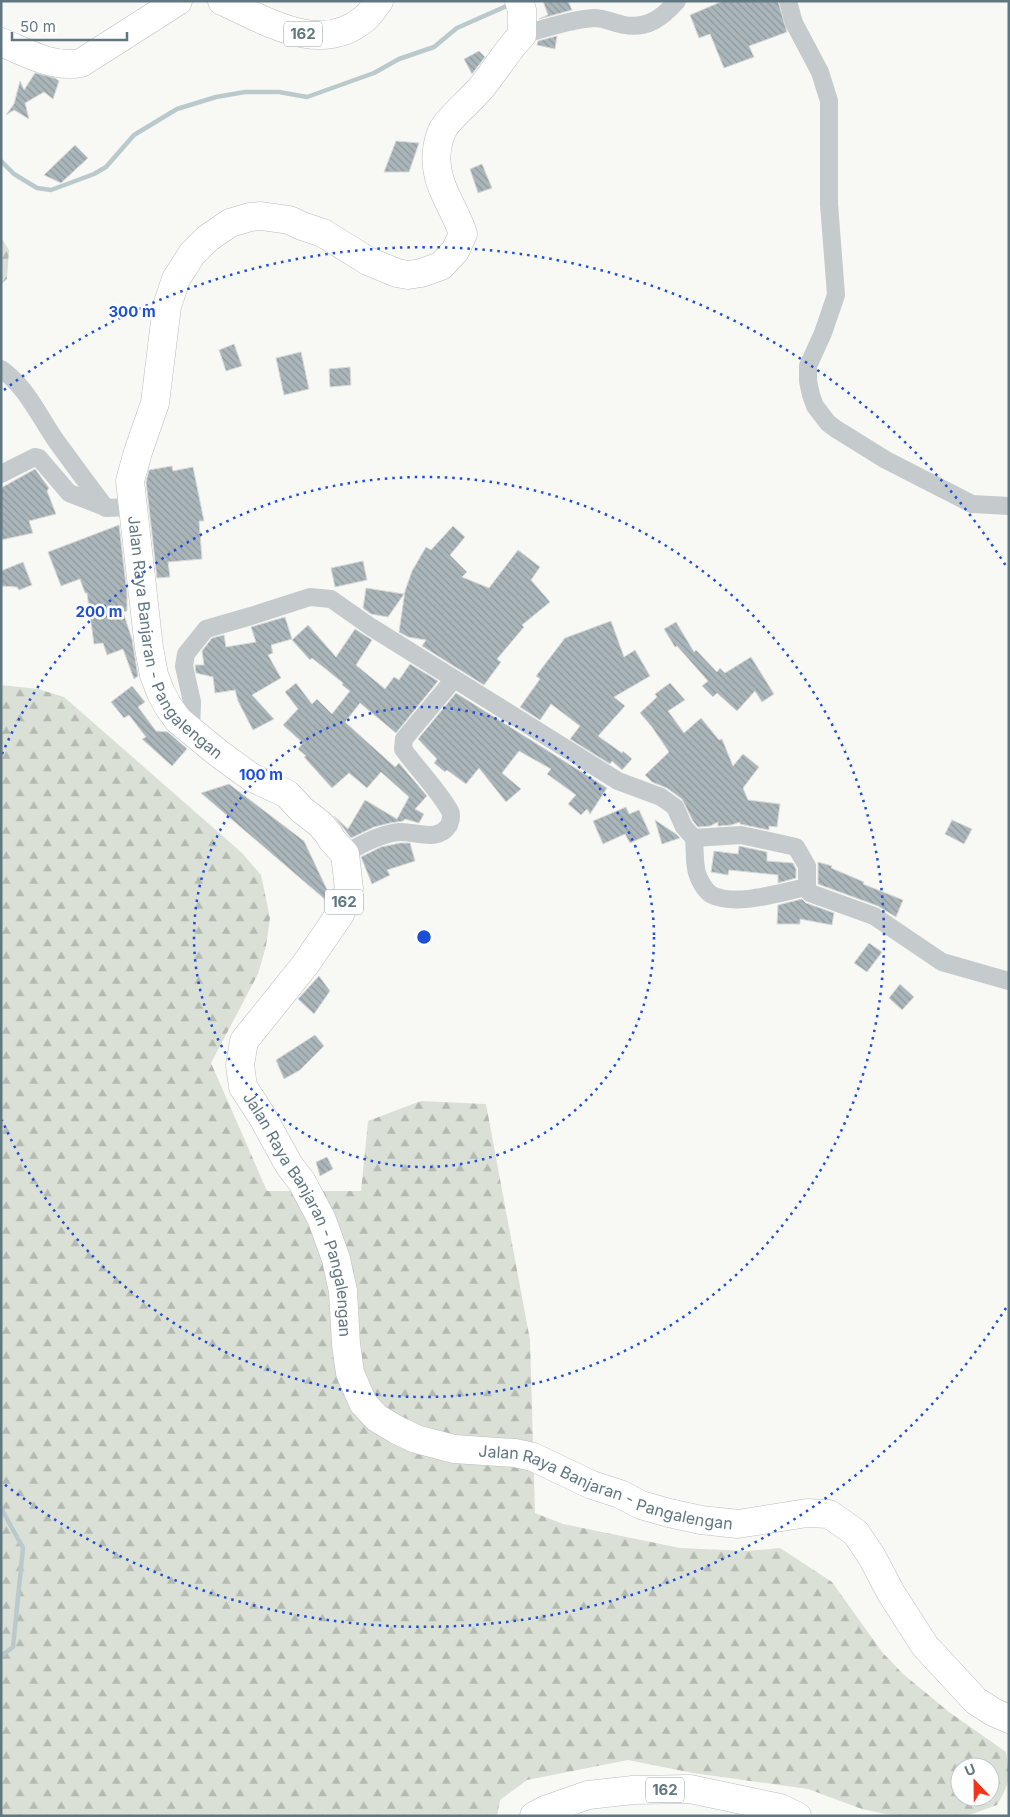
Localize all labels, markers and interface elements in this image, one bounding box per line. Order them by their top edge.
scale bar [12,10,128,42]
text: 50 m [20,17,56,36]
road number: 162 [284,22,322,46]
text: 300 m [108,302,156,321]
street label: Jalan Raya Banjaran - Pangalengan [124,514,227,763]
text: 200 m [76,602,122,621]
text: 100 m [239,765,283,784]
road number: 162 [325,890,363,914]
centre of rings [415,928,433,946]
street label: Jalan Raya Banjaran - Pangalengan [239,1088,356,1338]
street label: Jalan Raya Banjaran - Pangalengan [478,1441,734,1533]
north arrow [950,1757,1000,1807]
text: U [962,1760,978,1779]
road number: 162 [646,1778,684,1802]

